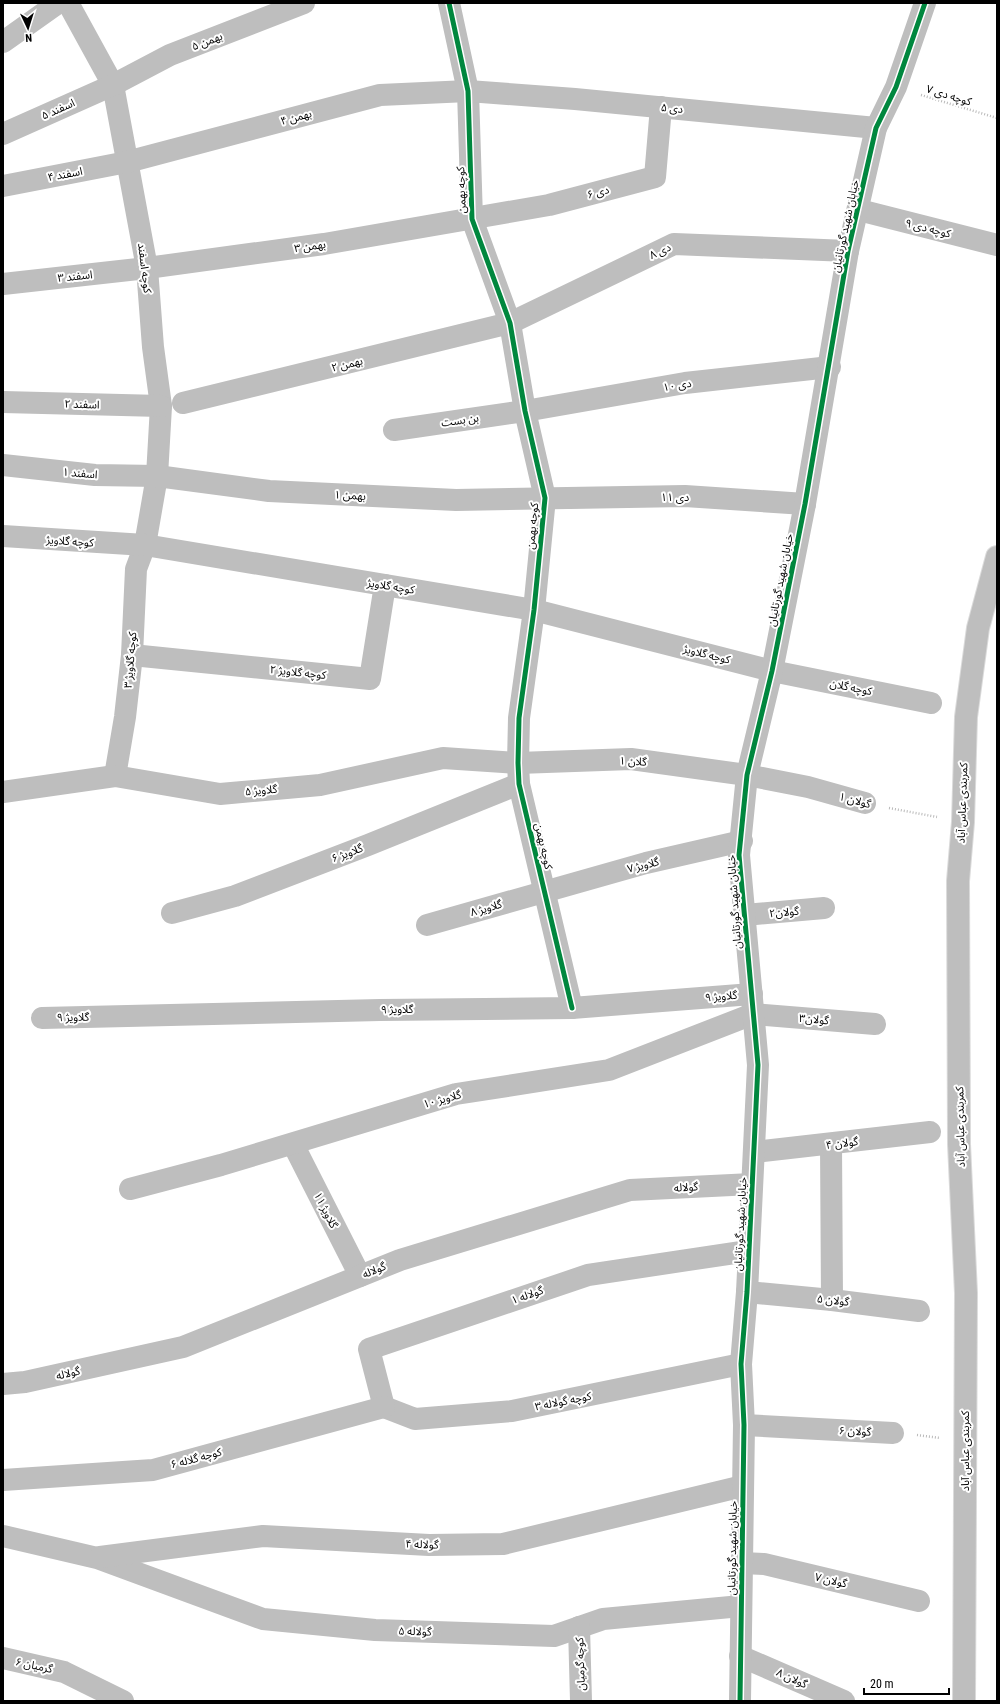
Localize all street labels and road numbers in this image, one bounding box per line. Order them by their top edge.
street label: بهمن ۵ [190,30,224,53]
street label: کوچه دی ۷ [924,82,973,110]
street label: اسفند ۵ [40,96,77,123]
street label: دی ۵ [660,101,684,116]
street label: بهمن ۴ [279,107,313,128]
street label: اسفند ۴ [47,165,84,184]
street label: کوچه بهمن [454,166,470,214]
street label: خیابان شهید گورتانیان [829,178,862,274]
street label: دی ۶ [586,183,611,202]
street label: کوچه دی ۹ [903,217,952,242]
street label: بهمن ۳ [293,238,327,255]
street label: دی ۸ [647,241,673,262]
street label: کوچه اسفند [134,242,154,294]
street label: اسفند ۳ [57,268,93,285]
street label: بهمن ۲ [330,354,364,375]
street label: دی ۱۰ [662,377,692,394]
street label: اسفند ۲ [64,397,100,412]
street label: بن بست [440,411,480,430]
street label: اسفند ۱ [62,465,98,482]
street label: بهمن ۱ [334,488,366,503]
street label: دی ۱۱ [661,491,689,504]
street label: کوچه بهمن [524,502,542,550]
street label: خیابان شهید گورتانیان [765,532,796,628]
street label: کوچه گلاویژ [45,533,95,551]
street label: کوچه گلاویژ [365,576,416,598]
street label: کوچه گلاویژ ۳ [122,631,141,689]
street label: کوچه گلاویژ [681,642,732,668]
street label: کوچه گلاویژ ۲ [269,663,327,683]
street label: کوچه گلان [828,677,874,699]
street label: گلان ۱ [619,754,647,769]
street label: کمربندی عباس آباد [955,762,970,844]
street label: گلاویژ ۵ [244,783,278,798]
street label: گولان ۱ [837,790,873,811]
street label: کوچه بهمن [531,822,555,871]
street label: گلاویژ ۶ [330,841,365,865]
street label: خیابان شهید گورتانیان [725,854,744,950]
street label: گلاویژ ۷ [626,855,661,876]
street label: گلاویژ ۸ [469,898,504,919]
street label: گولان۲ [769,905,800,920]
street label: گلاویژ ۹ [704,989,738,1004]
street label: گلاویژ ۹ [381,1003,414,1016]
street label: گلاویژ ۹ [57,1011,90,1024]
street label: گولان۳ [798,1012,830,1027]
street label: کمربندی عباس آباد [953,1086,968,1167]
street label: گلاویژ ۱۰ [422,1088,463,1111]
street label: گولان ۴ [825,1135,859,1152]
street label: خیابان شهید گورتانیان [732,1176,750,1272]
street label: گولاله [674,1180,699,1195]
street label: گلاویژ ۱۱ [311,1190,340,1231]
street label: گولاله [360,1260,388,1281]
street label: گولاله ۱ [509,1284,545,1307]
street label: گولان ۵ [816,1292,850,1309]
street label: گولاله [55,1364,82,1383]
street label: کوچه گولاله ۳ [534,1390,593,1414]
street label: کمربندی عباس آباد [959,1410,972,1491]
street label: گولان ۶ [838,1424,872,1439]
street label: کوچه گلاله ۶ [169,1445,224,1473]
street label: خیابان شهید گورتانیان [725,1500,740,1595]
street label: گولاله ۴ [405,1537,439,1552]
street label: گولان ۷ [814,1571,849,1591]
street label: گولاله ۵ [398,1624,432,1639]
street label: کوچه گرمیان [573,1637,589,1691]
street label: گرمیان ۶ [14,1655,54,1676]
street label: گولان ۸ [774,1666,810,1691]

